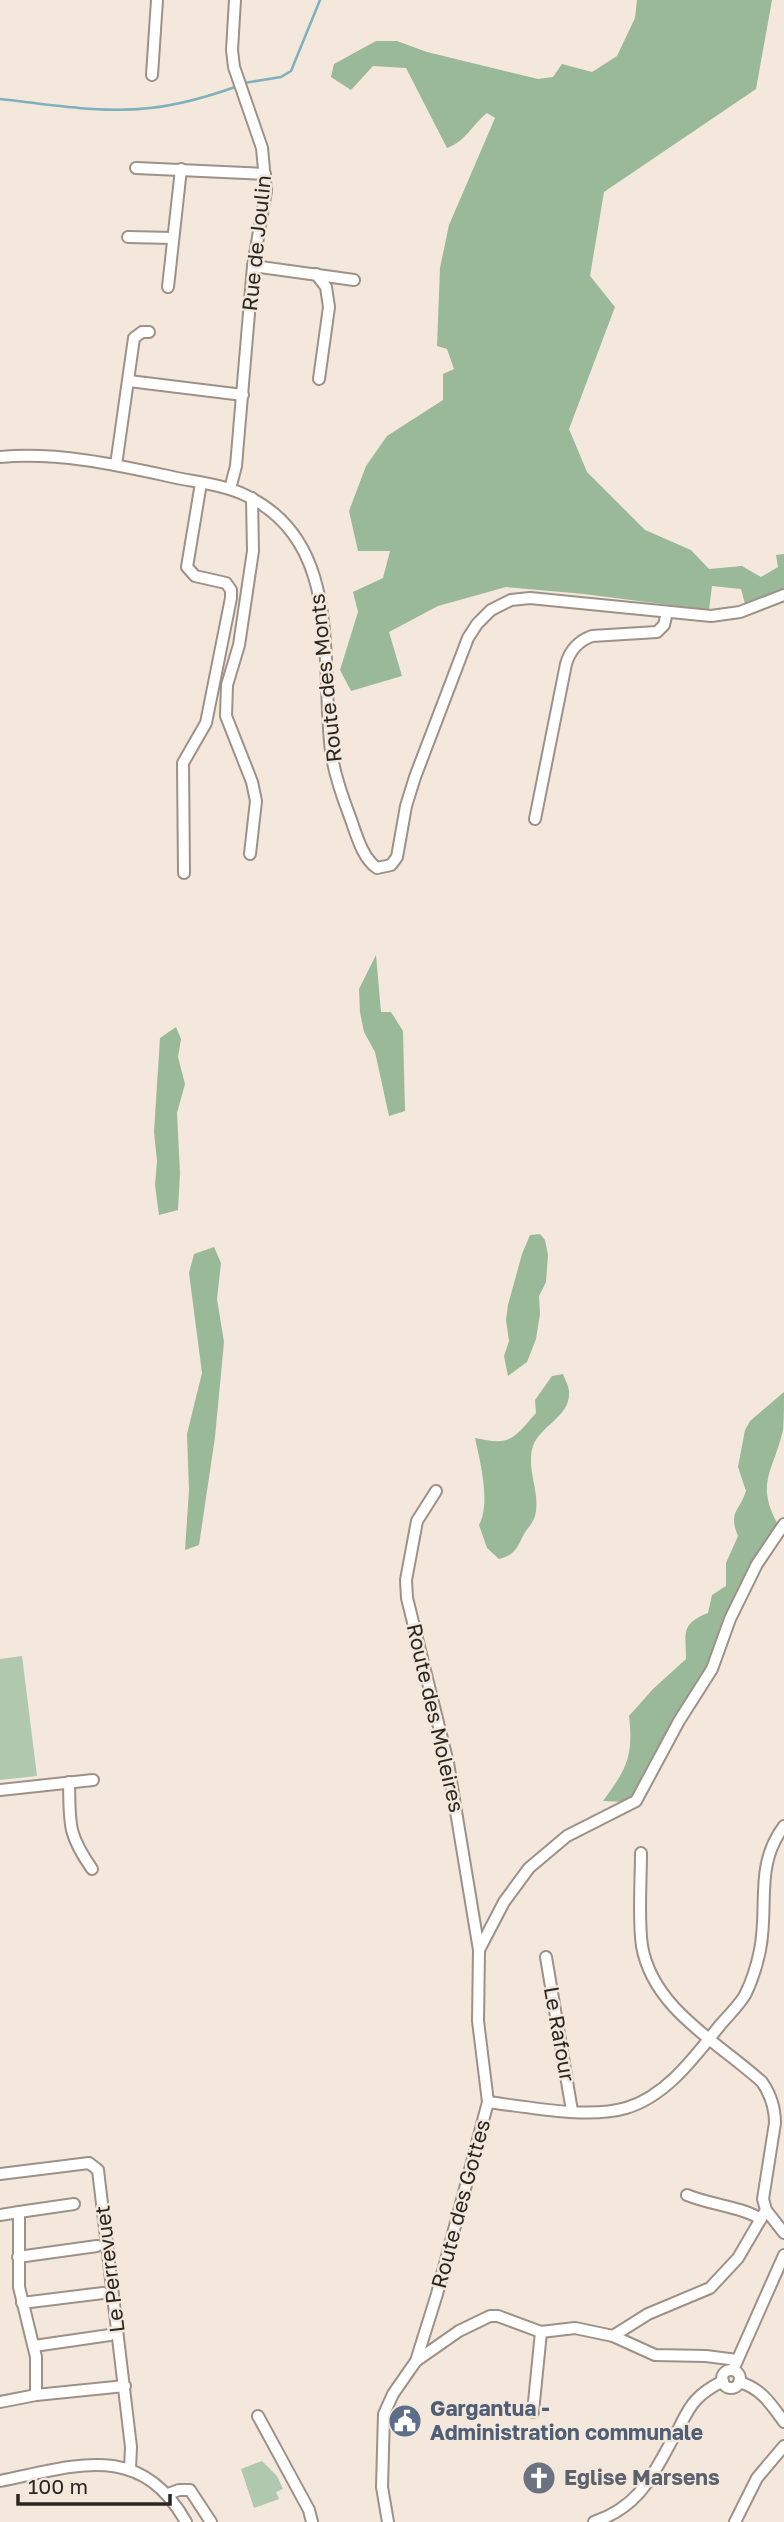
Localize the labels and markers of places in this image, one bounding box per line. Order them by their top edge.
place label: Gargantua - Administration communale [430,2395,703,2445]
public building icon: Gargantua - Administration communale [386,2402,424,2440]
church icon: Eglise Marsens [520,2459,558,2497]
place label: Eglise Marsens [564,2464,720,2490]

